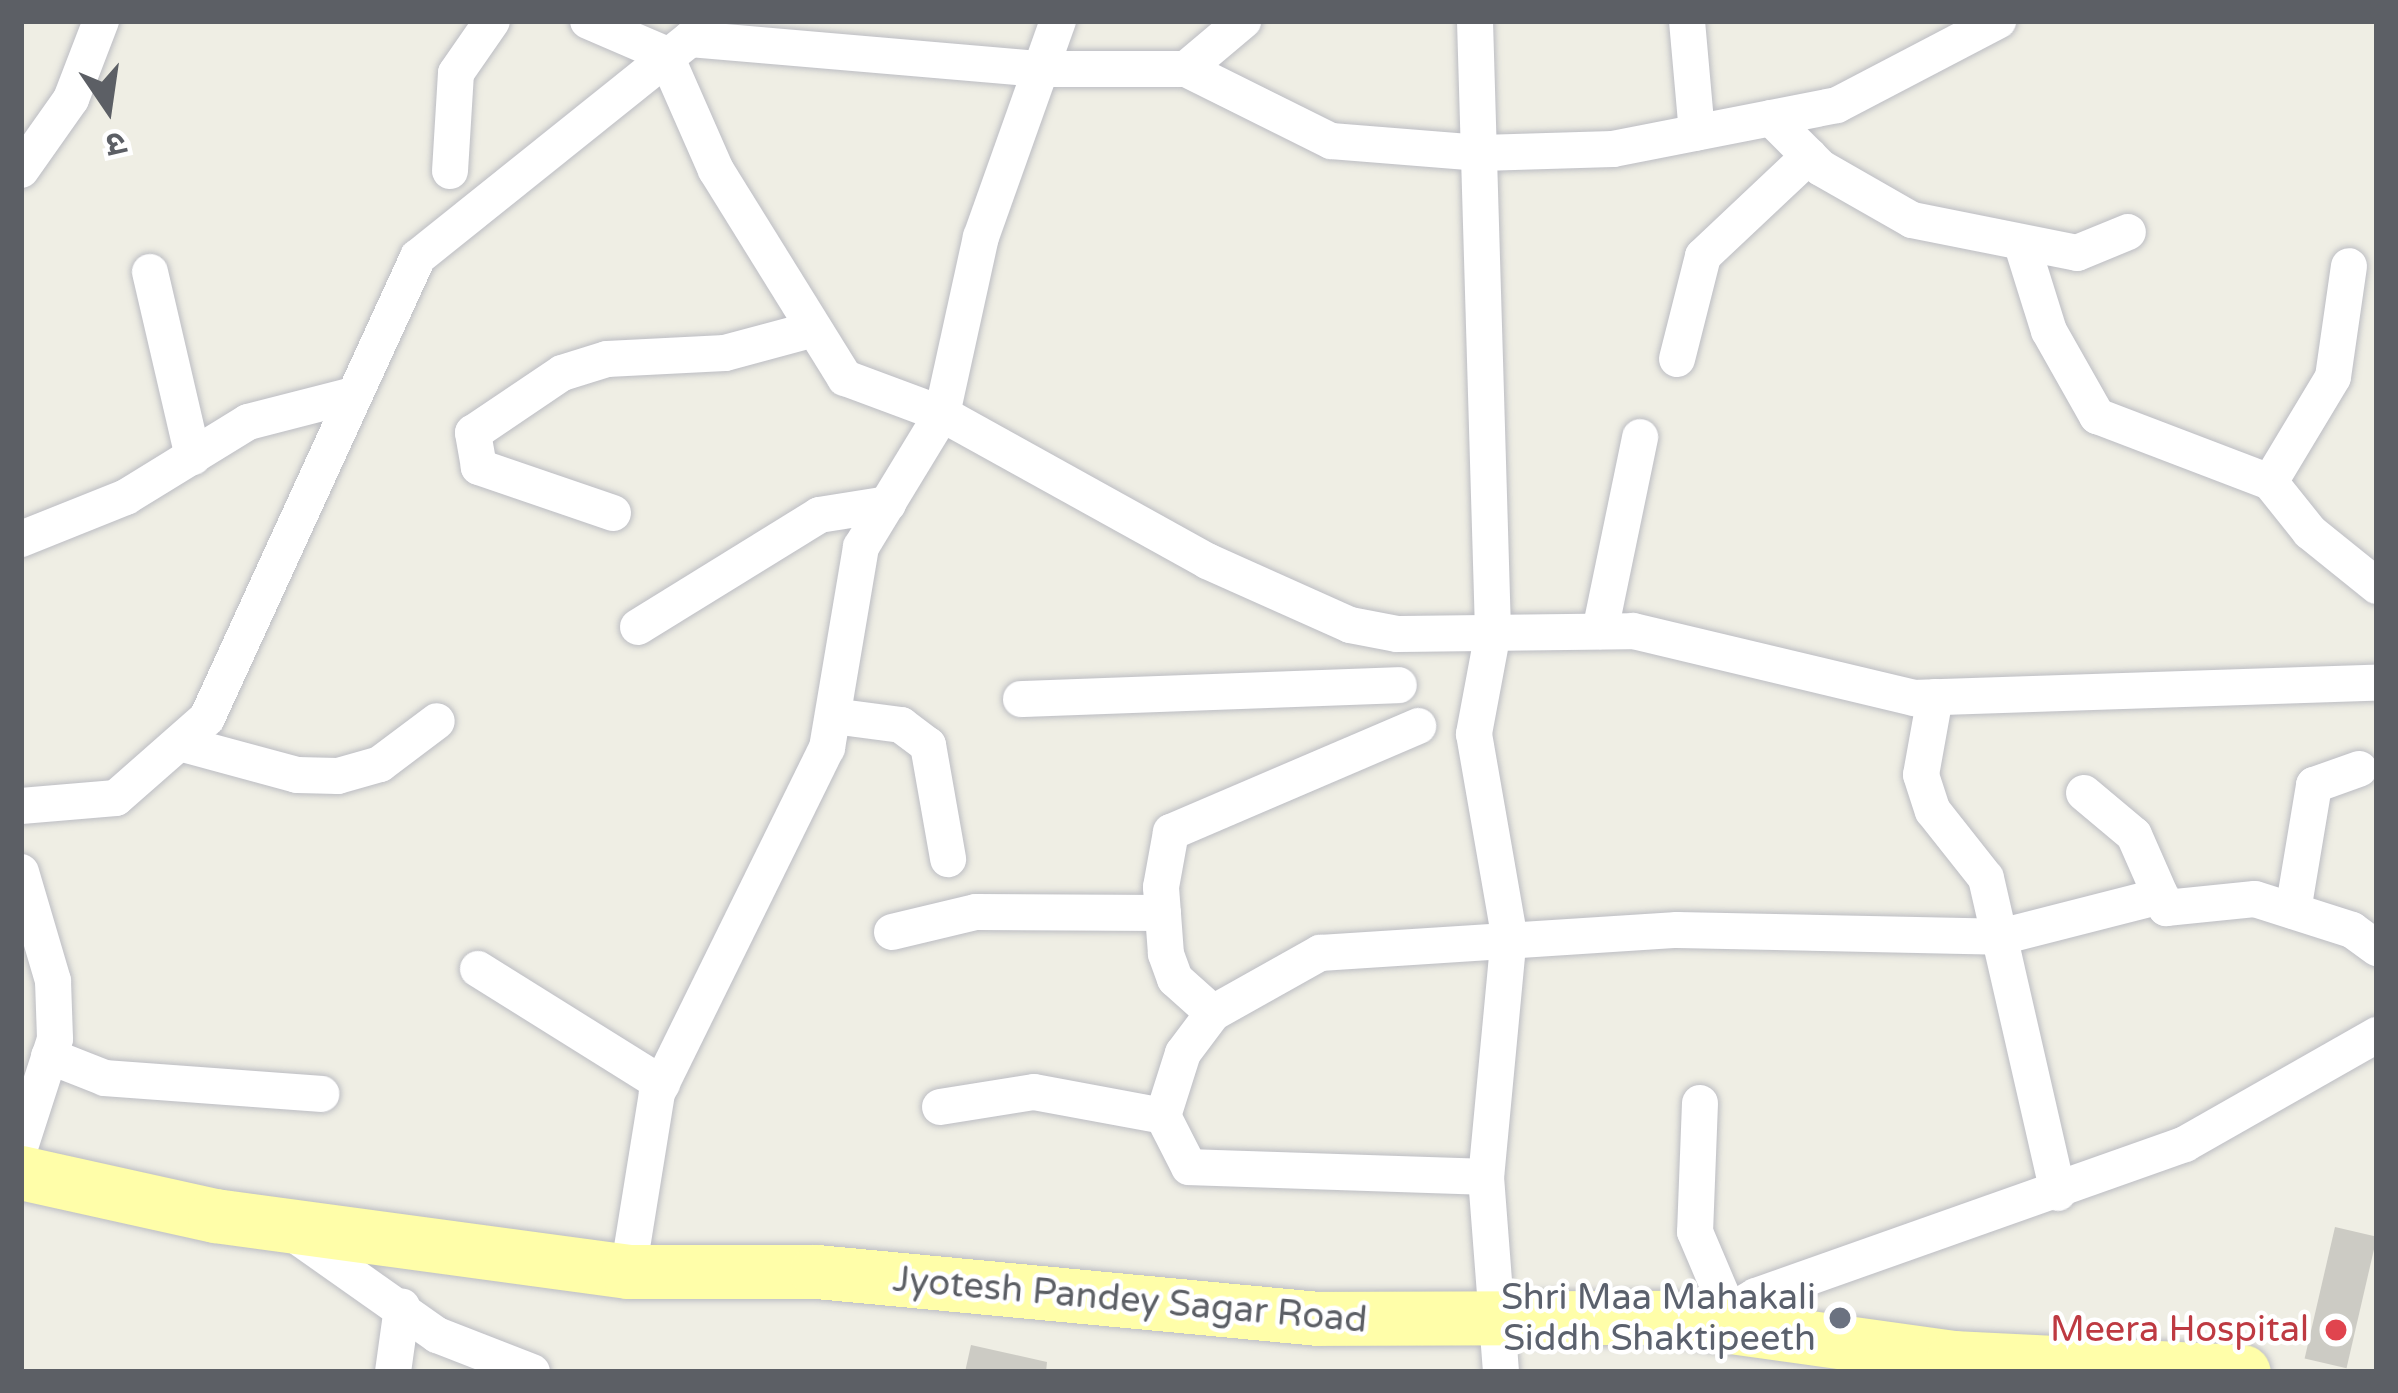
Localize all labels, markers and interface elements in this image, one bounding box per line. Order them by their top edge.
north arrow [48,48,168,168]
text: उ [102,122,130,165]
street label: Jyotesh Pandey Sagar Road [891,1258,1369,1342]
place label: Shri Maa Mahakali Siddh Shaktipeeth [1501,1275,1816,1360]
marker: Shri Maa Mahakali Siddh Shaktipeeth [1827,1305,1853,1331]
place label: Meera Hospital [2050,1308,2309,1352]
marker: Meera Hospital [2320,1314,2352,1346]

